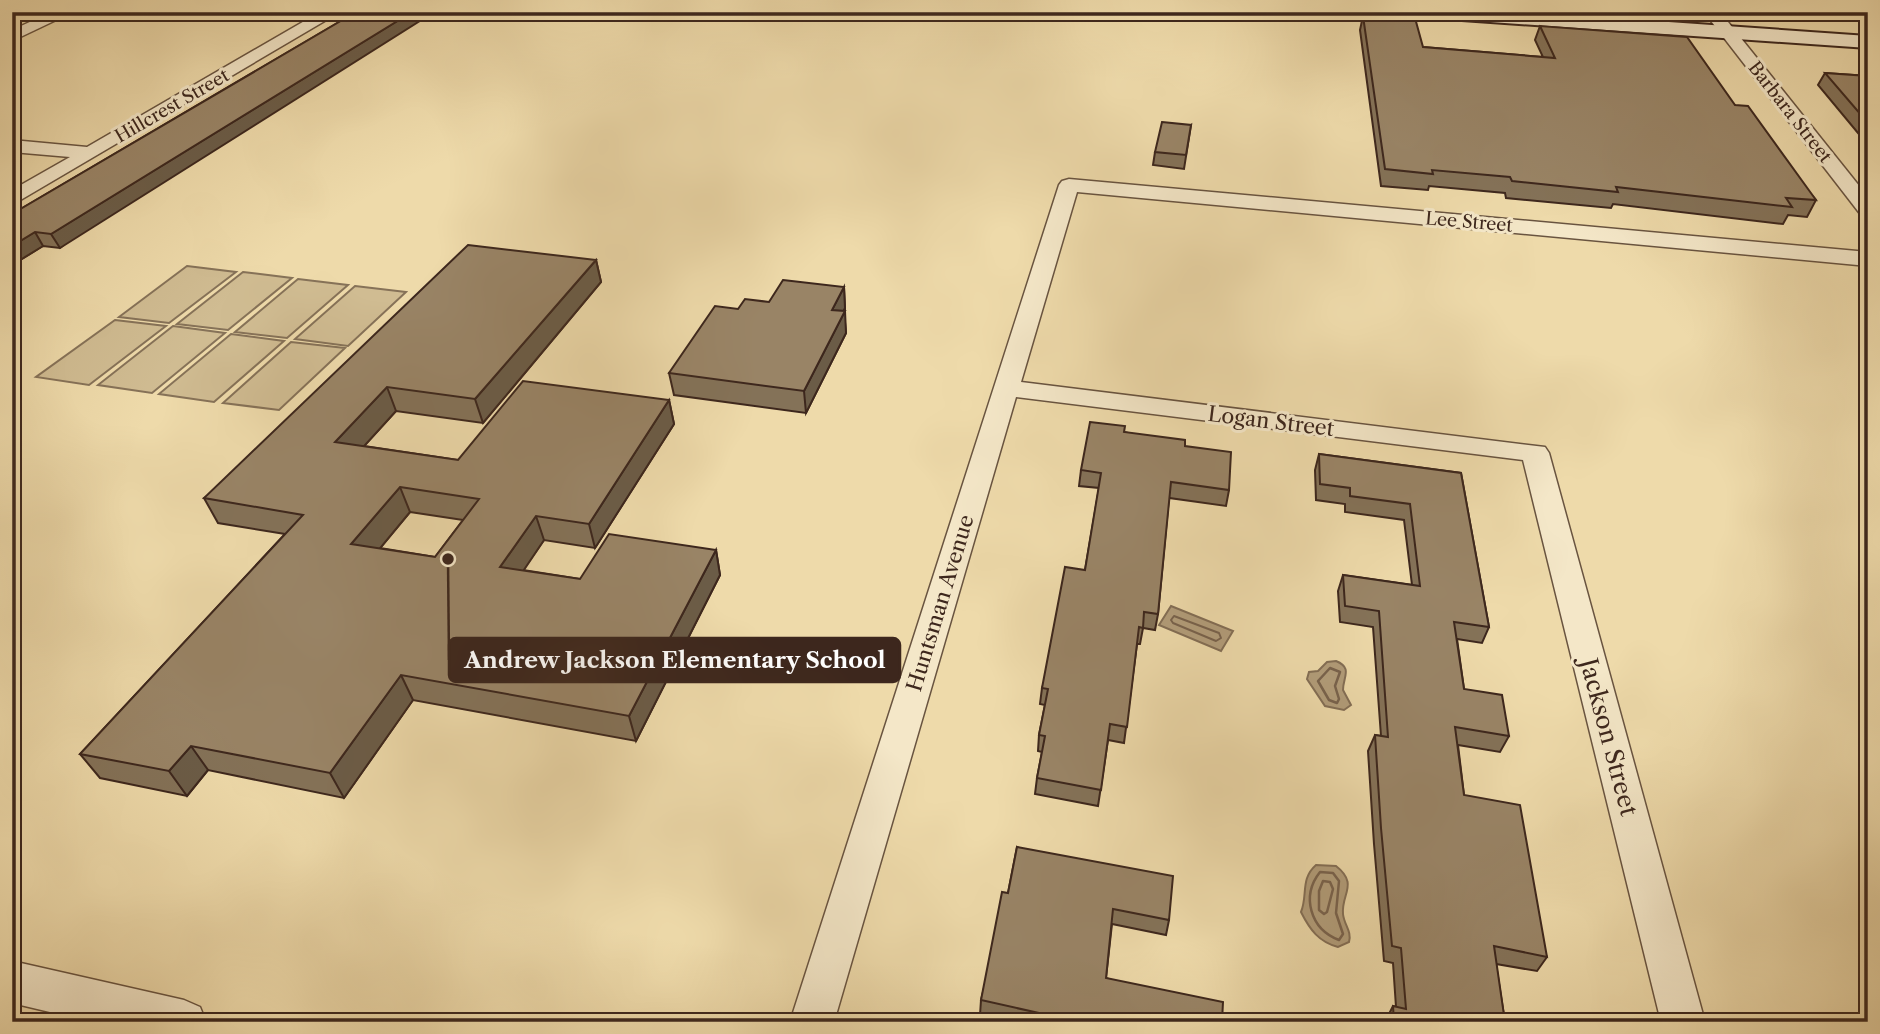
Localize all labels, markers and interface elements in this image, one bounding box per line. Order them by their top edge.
street label: Barbara Street [1744,57,1837,168]
street label: Hillcrest Street [111,64,234,148]
street label: Lee Street [1424,207,1514,237]
street label: Logan Street [1206,401,1336,441]
street label: Huntsman Avenue [901,512,979,694]
callout: Andrew Jackson Elementary School [449,638,900,682]
text: Andrew Jackson Elementary School [463,646,886,674]
street label: Jackson Street [1573,651,1644,819]

